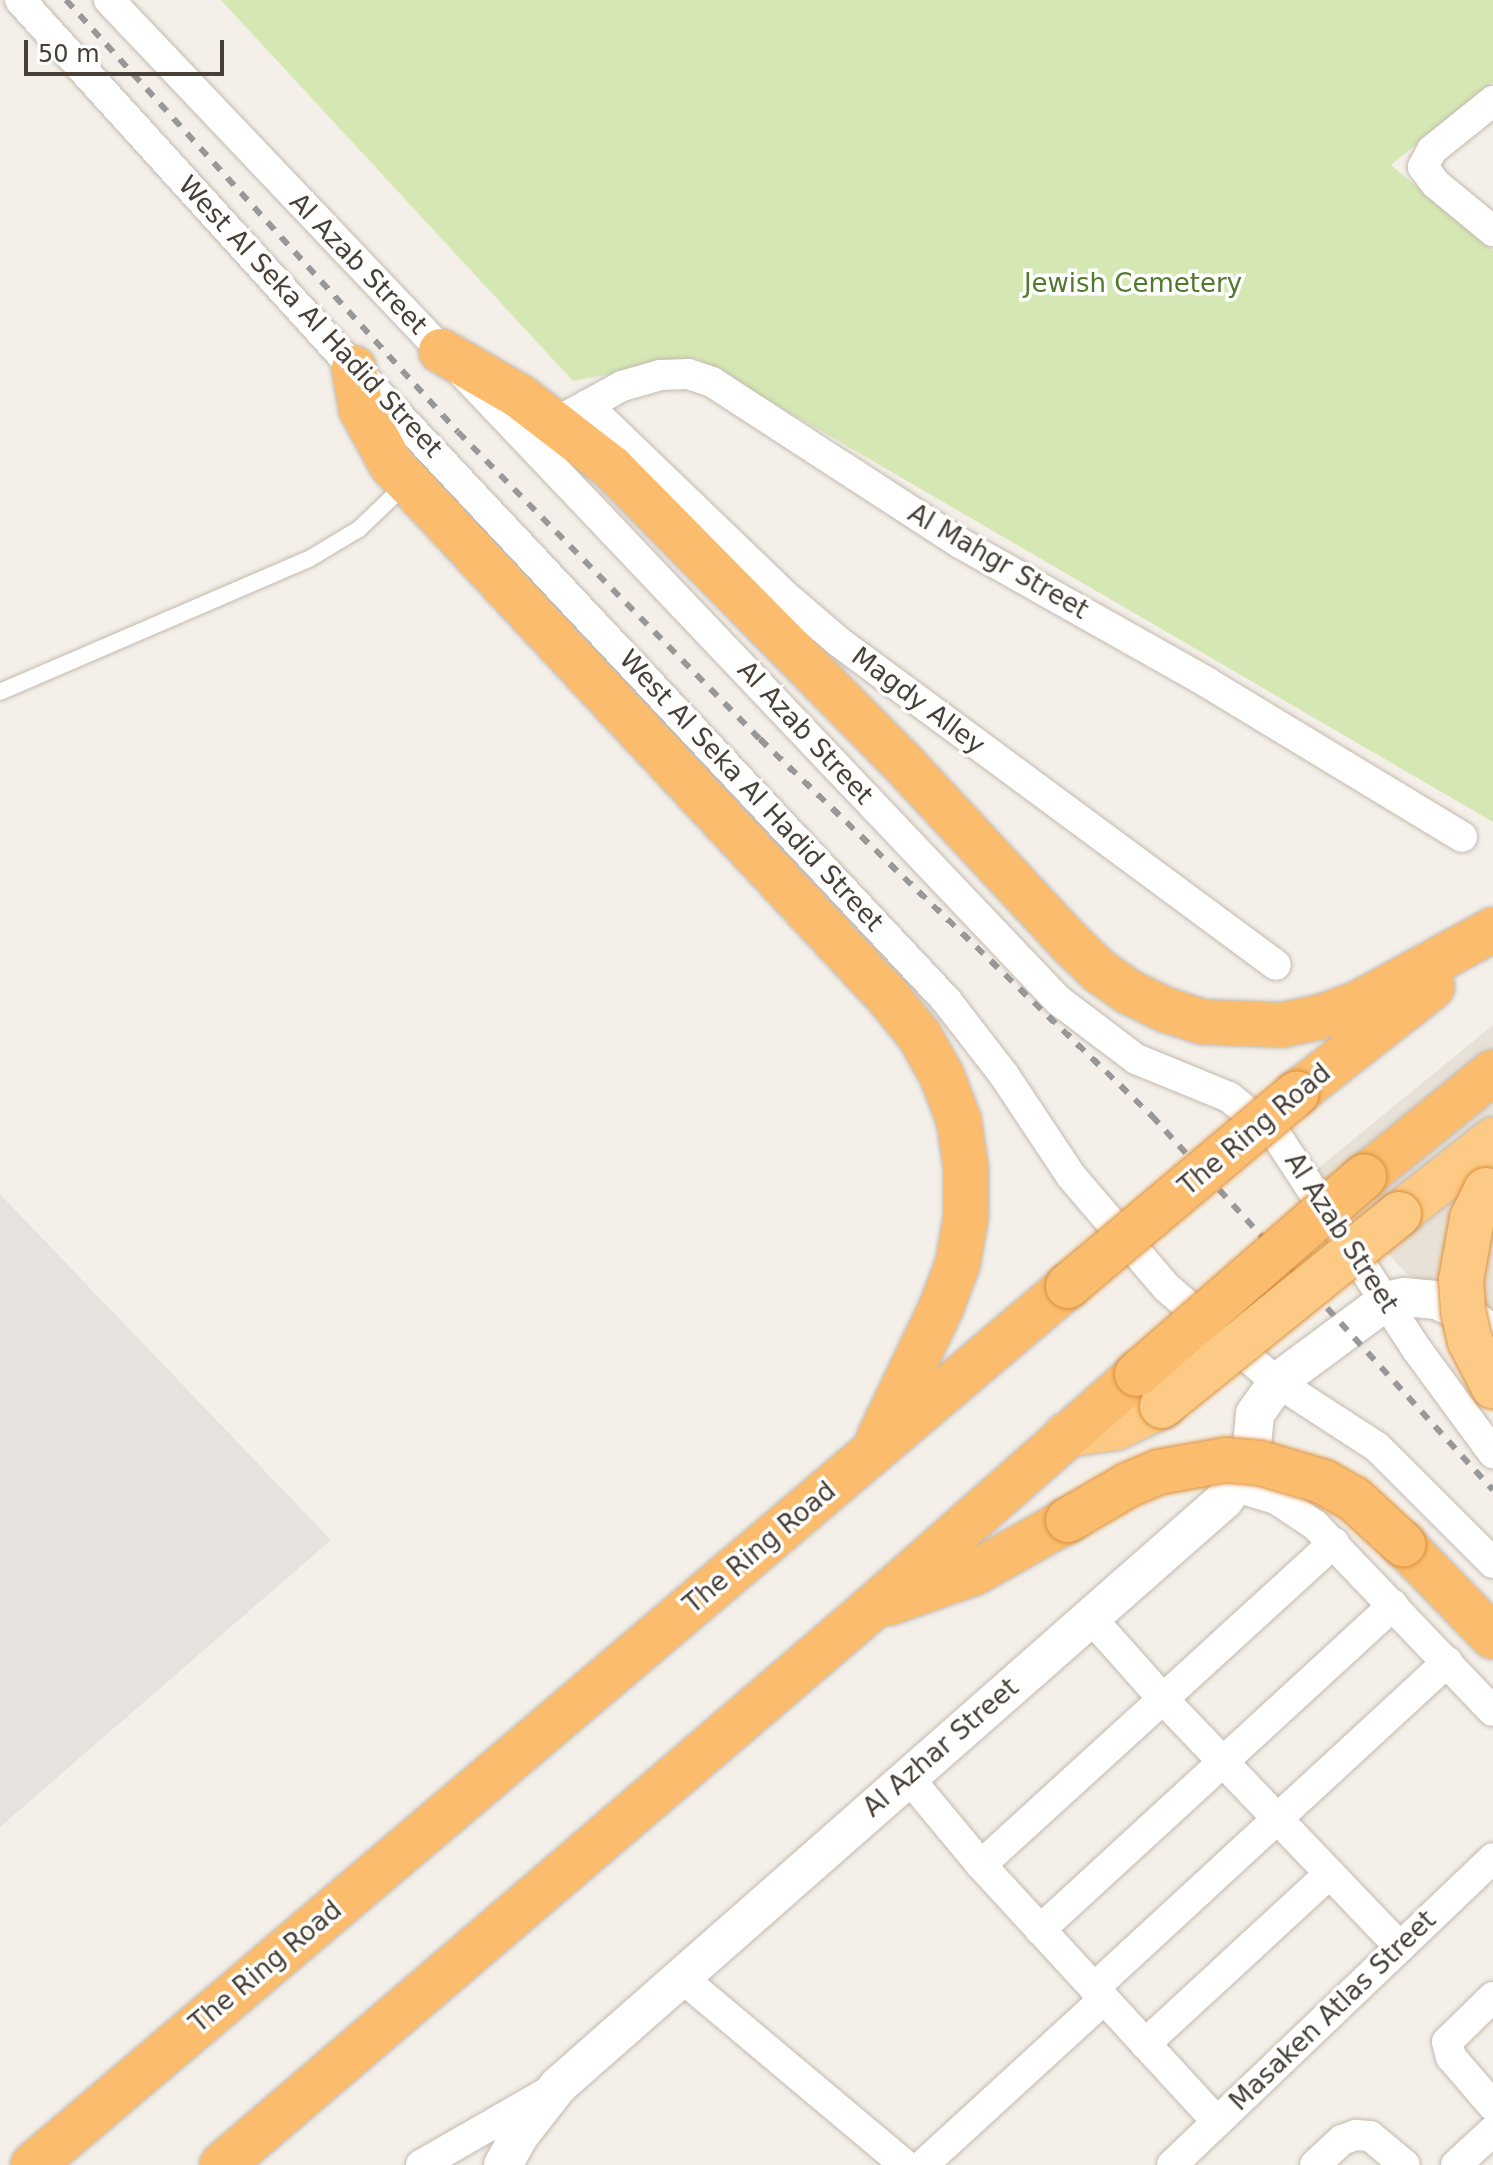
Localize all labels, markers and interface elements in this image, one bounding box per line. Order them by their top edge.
scale bar [28,24,228,74]
text: 50 m [38,40,100,68]
street label: West Al Seka Al Hadid Street [171,170,449,464]
street label: Al Azab Street [283,187,433,341]
park label: Jewish Cemetery [1024,268,1242,300]
street label: Al Mahgr Street [902,498,1094,626]
street label: Magdy Alley [845,641,991,761]
street label: West Al Seka Al Hadid Street [612,644,890,938]
street label: Al Azab Street [731,655,879,811]
street label: The Ring Road [1173,1057,1337,1203]
street label: Al Azab Street [1278,1147,1404,1319]
street label: The Ring Road [678,1475,842,1621]
street label: Al Azhar Street [857,1672,1025,1824]
street label: The Ring Road [184,1894,348,2040]
street label: Masaken Atlas Street [1224,1905,1442,2117]

